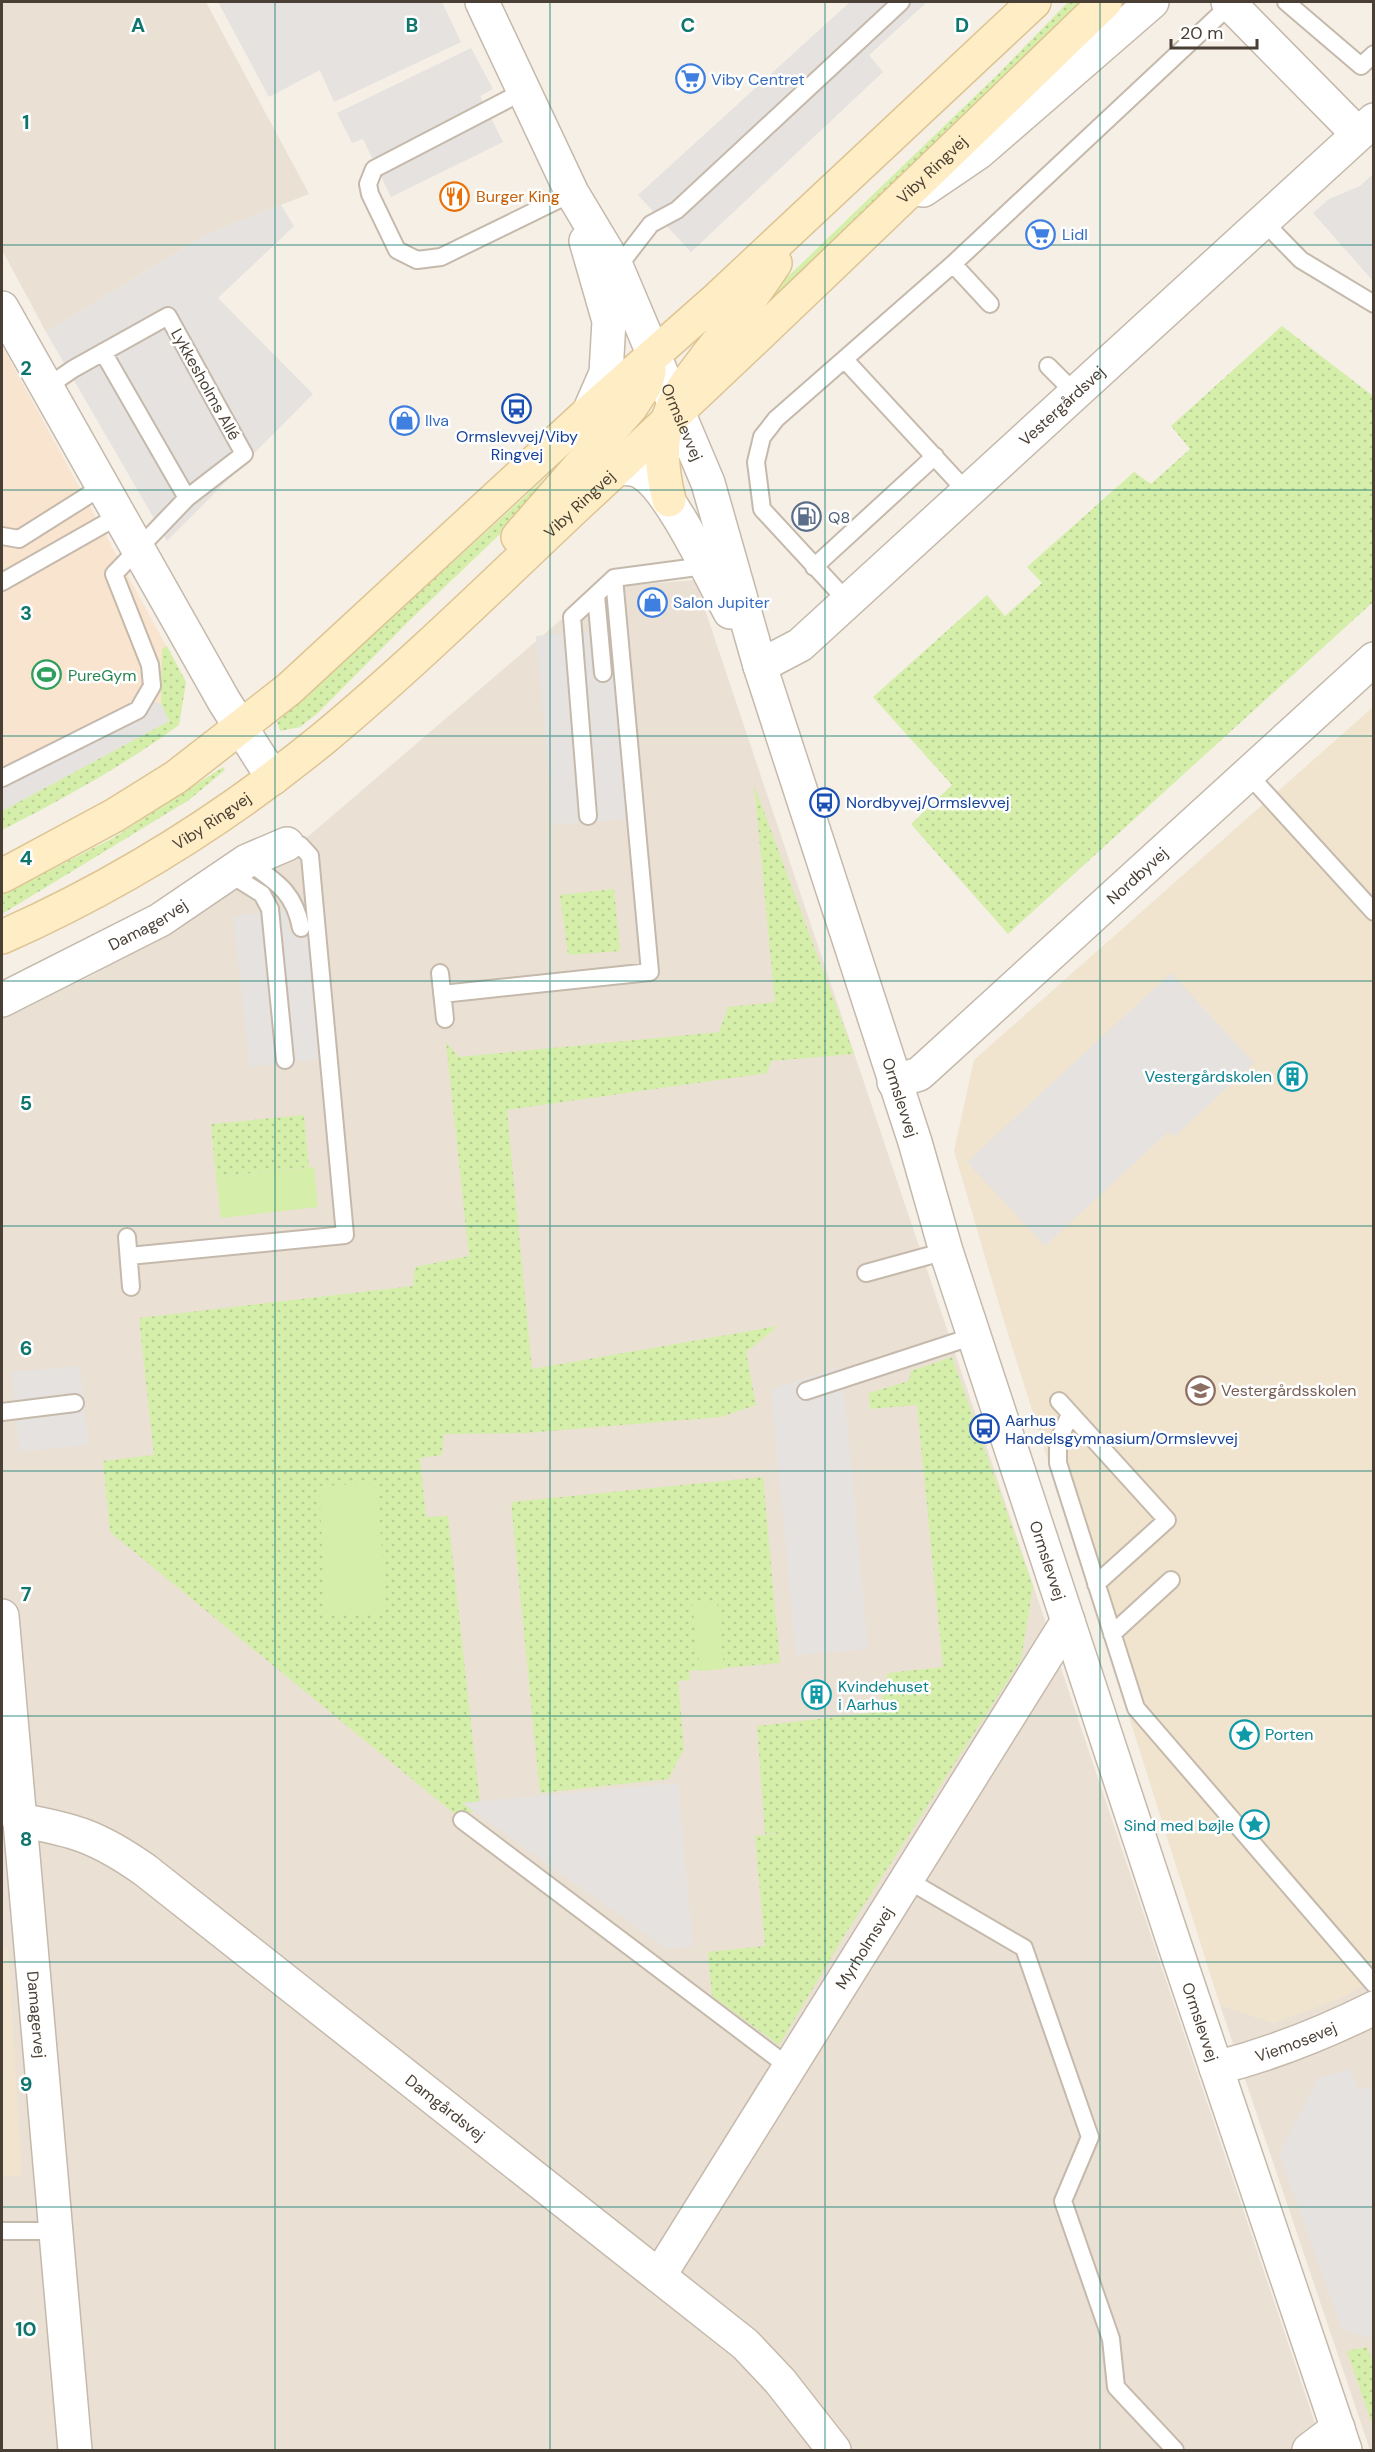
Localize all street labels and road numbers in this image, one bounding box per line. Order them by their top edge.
street label: Viby Ringvej [892,131,972,208]
street label: Lykkesholms Allé [166,325,245,444]
street label: Vestergårdsvej [1015,361,1110,451]
street label: Ormslevvej [656,380,708,464]
street label: Viby Ringvej [540,466,619,543]
street label: Viby Ringvej [169,787,255,855]
street label: Nordbyvej [1102,843,1172,909]
street label: Damagervej [105,895,191,955]
street label: Ormslevvej [877,1055,923,1140]
street label: Ormslevvej [1025,1518,1070,1603]
street label: Myrholmsvej [831,1903,898,1993]
street label: Damagervej [22,1970,51,2059]
street label: Ormslevvej [1177,1980,1223,2064]
street label: Viemosevej [1253,2017,1340,2067]
street label: Damgårdsvej [401,2070,489,2146]

